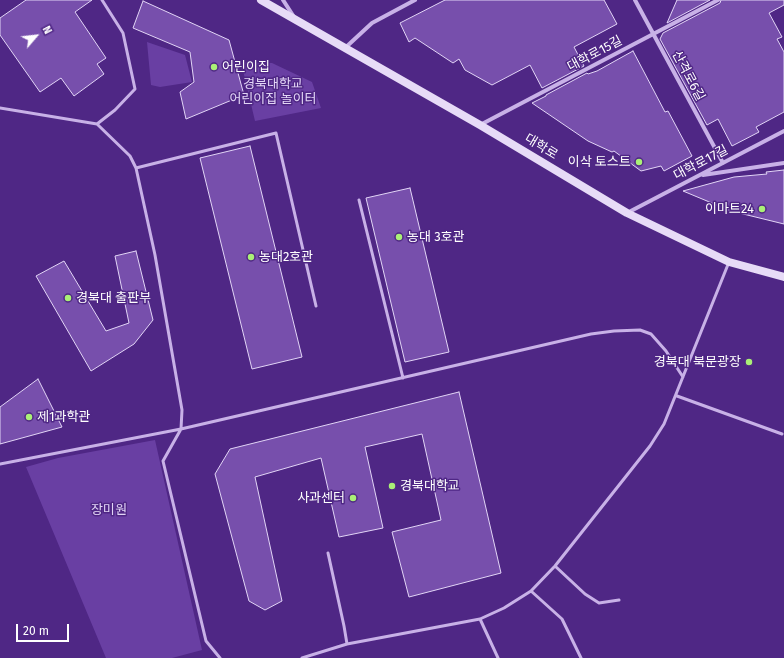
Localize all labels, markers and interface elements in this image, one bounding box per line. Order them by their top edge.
north arrow [16,16,56,56]
text: N [40,24,54,36]
street label: 대학로15길 [565,33,625,75]
street label: 산격로6길 [668,48,708,104]
place label: 어린이집 [222,59,270,75]
marker: 어린이집 [209,62,219,72]
park label: 경북대학교 어린이집 놀이터 [229,76,317,107]
street label: 대학로 [522,131,560,163]
street label: 대학로17길 [671,142,731,184]
place label: 이삭 토스트 [568,154,631,170]
marker: 이삭 토스트 [634,157,644,167]
place label: 이마트24 [705,201,754,217]
marker: 이마트24 [757,204,767,214]
place label: 농대 3호관 [407,229,465,245]
marker: 농대 3호관 [394,232,404,242]
place label: 농대2호관 [259,249,313,265]
marker: 농대2호관 [246,252,256,262]
place label: 경북대 출판부 [76,290,151,306]
marker: 경북대 출판부 [63,293,73,303]
place label: 경북대 북문광장 [654,354,741,370]
marker: 경북대 북문광장 [744,357,754,367]
place label: 제1과학관 [37,409,90,425]
marker: 제1과학관 [24,412,34,422]
place label: 경북대학교 [400,478,460,494]
marker: 경북대학교 [387,481,397,491]
place label: 사과센터 [297,490,345,506]
marker: 사과센터 [348,493,358,503]
park label: 장미원 [91,502,127,518]
scale bar [18,616,71,642]
text: 20 m [23,624,49,638]

